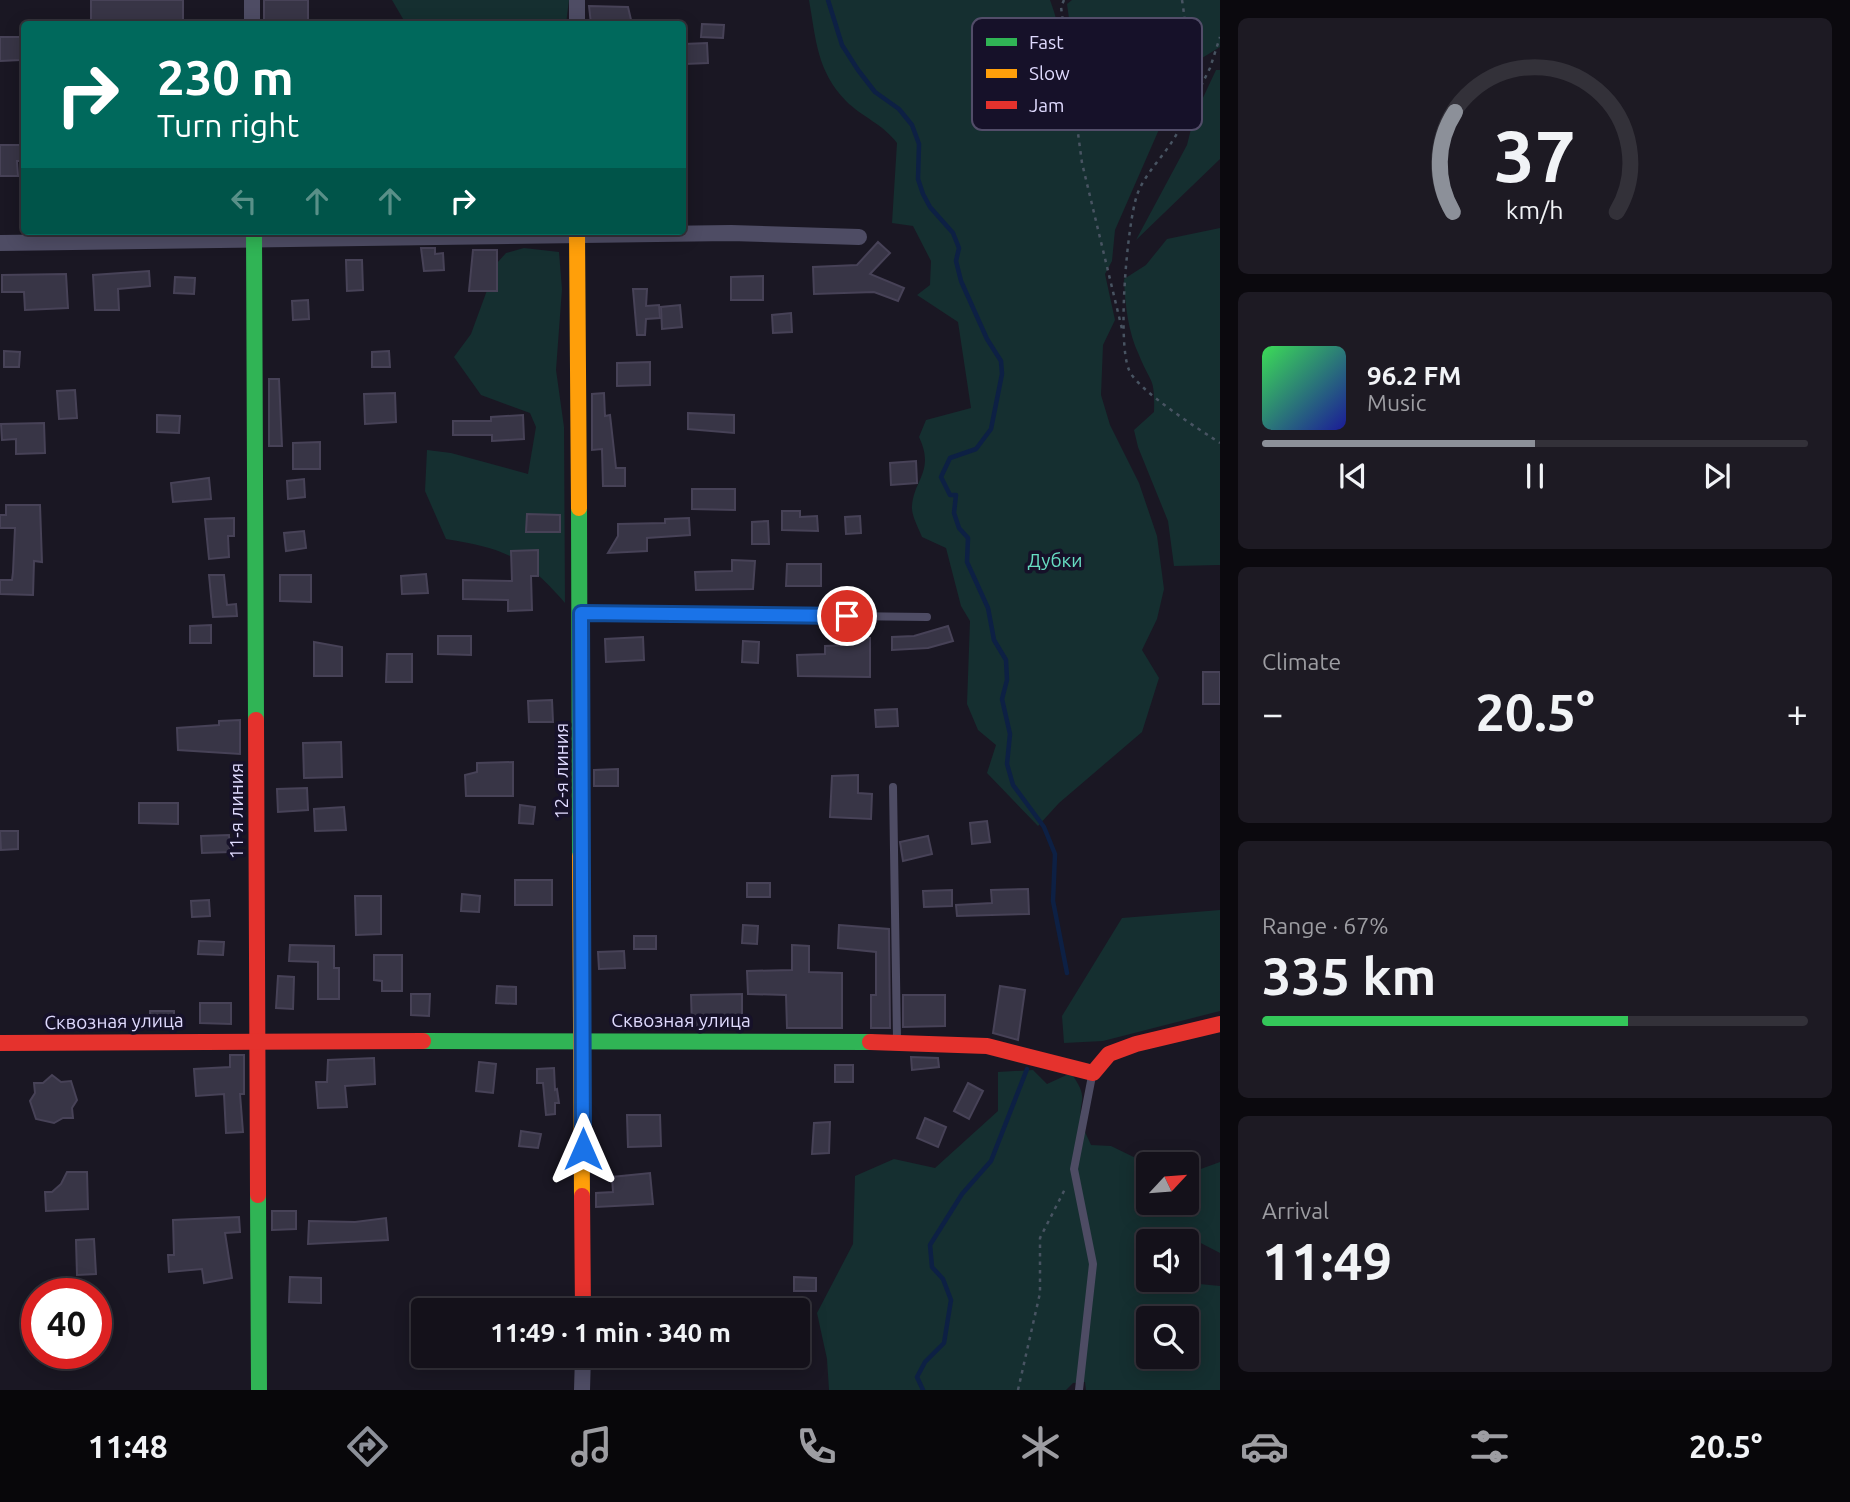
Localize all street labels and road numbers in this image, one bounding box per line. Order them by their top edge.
street label: 12-я линия [550,723,572,819]
street label: 11-я линия [225,763,247,859]
street label: Сквозная улица [44,1009,184,1033]
street label: Сквозная улица [611,1009,751,1031]

